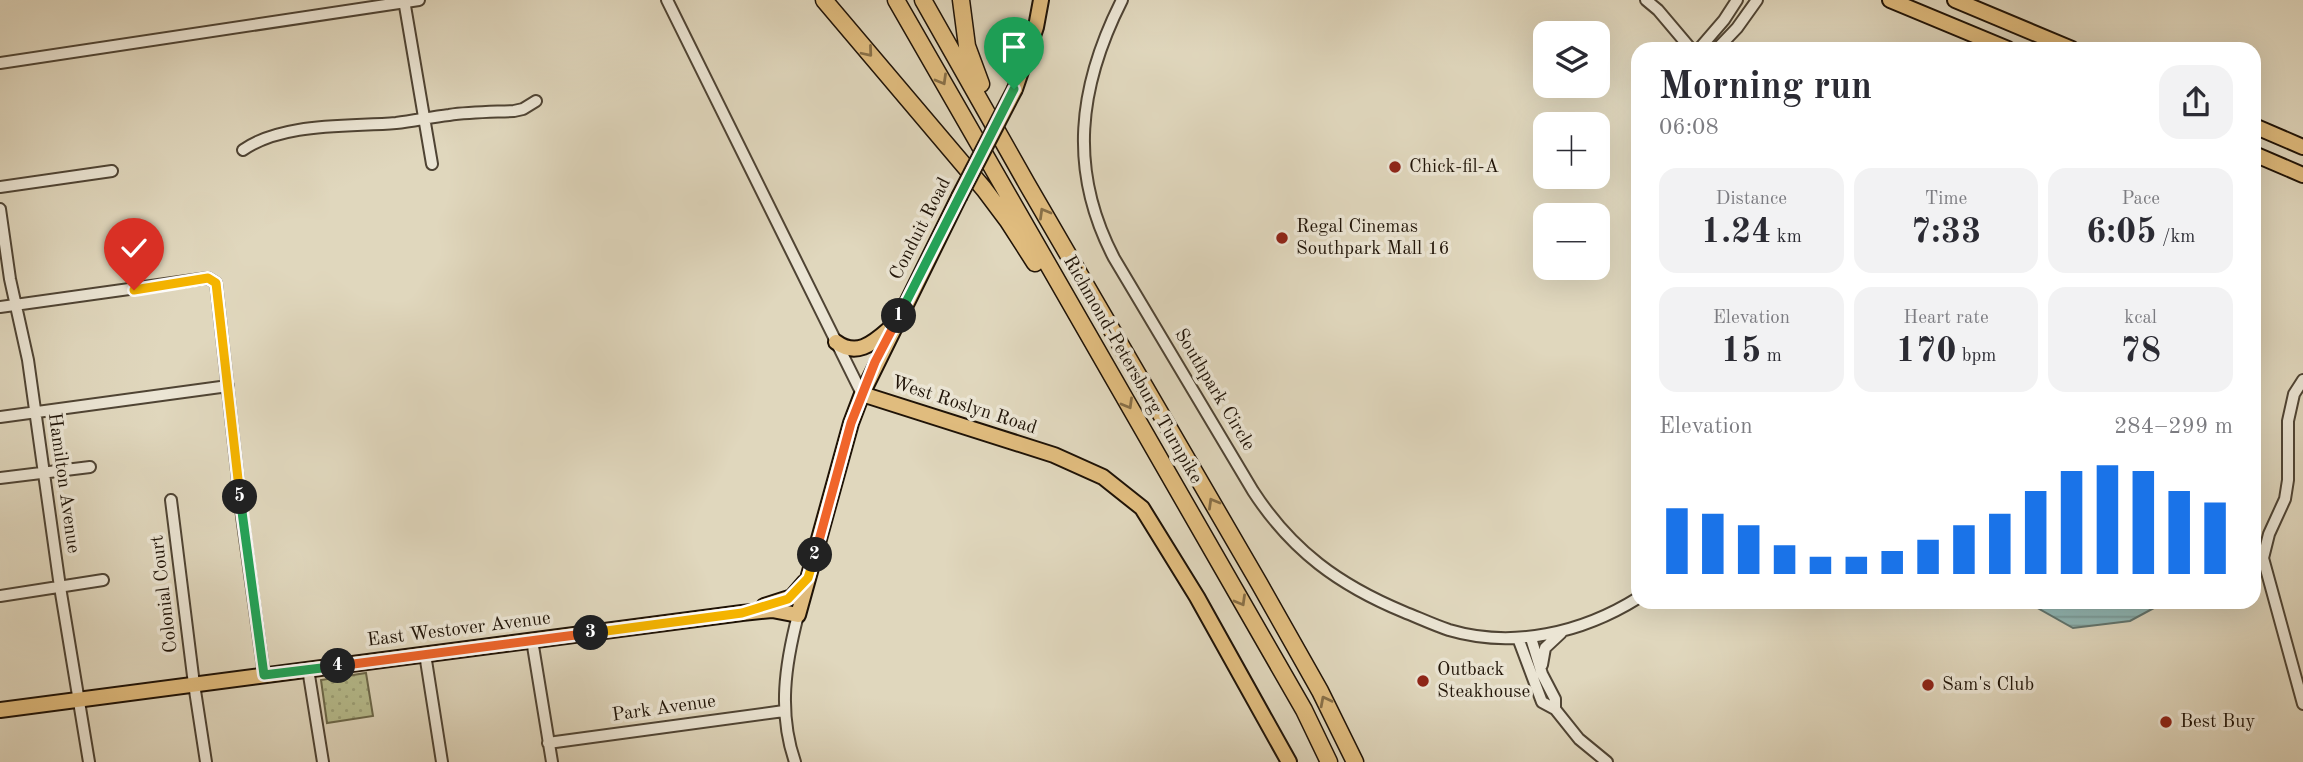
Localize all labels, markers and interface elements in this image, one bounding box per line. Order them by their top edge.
pin [984,17,1044,89]
map controls [1533,21,1610,280]
button: layers [1533,21,1610,98]
icon: arrive [995,28,1033,66]
one-way arrow [860,44,872,57]
button: share [2159,65,2233,139]
text: Morning run [1659,69,1872,107]
one-way arrow [934,73,947,86]
button: + [1533,112,1610,189]
text: 06:08 [1659,116,1719,139]
place label: Chick-fil-A [1409,158,1500,177]
marker: Chick-fil-A [1387,159,1403,175]
street label: Conduit Road [887,175,955,283]
text: Distance [1716,190,1787,209]
text: Time [1925,190,1967,209]
text: Pace [2121,190,2160,209]
button: − [1533,203,1610,280]
one-way arrow [1039,208,1052,221]
text: 1.24 [1701,215,1772,250]
text: 7:33 [1911,215,1981,250]
text: 6:05 [2086,215,2157,250]
pin [104,218,164,290]
place label: Regal Cinemas Southpark Mall 16 [1296,218,1449,259]
text: km [1772,228,1802,247]
text: /km [2157,228,2195,247]
icon: check [115,229,153,267]
marker: Regal Cinemas Southpark Mall 16 [1274,230,1290,246]
street label: Richmond-Petersburg Turnpike [1059,253,1205,487]
pin: 1 [881,298,916,334]
text: 1 [893,306,904,325]
text: Elevation [1713,309,1790,328]
text: Heart rate [1903,309,1989,328]
text: kcal [2124,309,2157,328]
street label: Southpark Circle [1170,326,1258,454]
text: 15 [1721,334,1761,369]
text: 170 [1896,334,1956,369]
text: 78 [2120,334,2161,369]
text: m [1761,347,1782,366]
text: bpm [1956,347,1996,366]
street label: West Roslyn Road [889,374,1039,439]
one-way arrow [1119,397,1132,410]
street label: Hamilton Avenue [44,412,82,554]
text: Elevation [1659,415,1753,438]
text: 284–299 m [2114,415,2233,438]
pin: 5 [222,480,258,514]
text: 5 [234,487,245,506]
one-way arrow [1208,497,1221,510]
street label: Colonial Court [148,534,182,654]
pin: 2 [798,538,832,572]
text: 2 [809,545,820,564]
one-way arrow [1233,594,1246,607]
street label: East Westover Avenue [366,609,552,651]
pin: 3 [574,616,608,650]
text: 3 [585,623,596,642]
pin: 4 [320,648,356,684]
text: 4 [332,656,343,675]
place label: Outback Steakhouse [1437,661,1530,702]
marker: Outback Steakhouse [1415,673,1431,689]
place label: Sam's Club [1942,676,2034,695]
marker: Sam's Club [1920,677,1936,693]
street label: Park Avenue [611,692,717,726]
one-way arrow [1319,696,1333,708]
place label: Best Buy [2180,713,2255,732]
marker: Best Buy [2158,714,2174,730]

